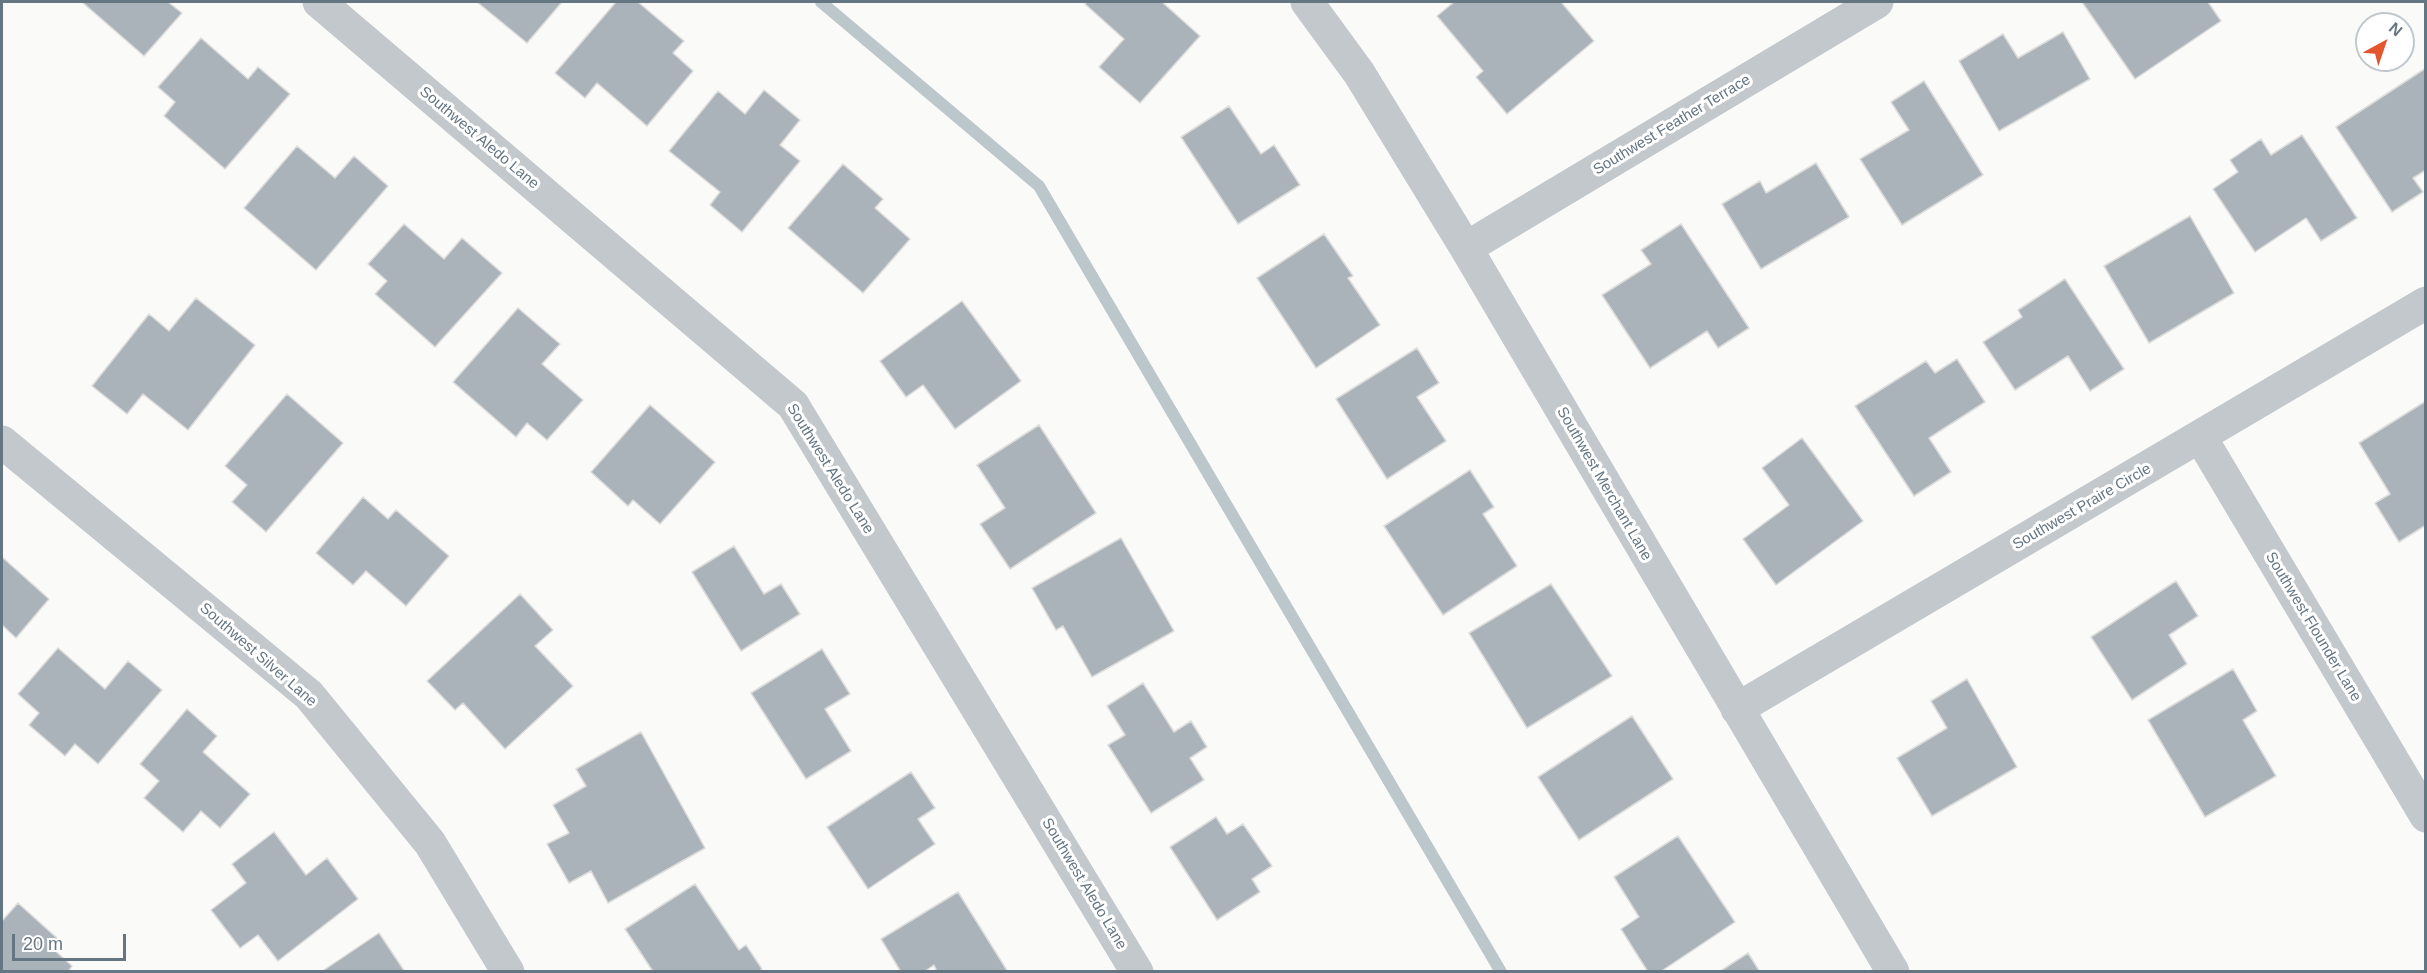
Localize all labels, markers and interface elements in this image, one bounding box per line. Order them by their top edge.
north arrow [2355,12,2415,72]
text: N [2386,19,2405,40]
street label: Southwest Feather Terrace [1590,71,1754,179]
street label: Southwest Aledo Lane [416,83,542,193]
street label: Southwest Aledo Lane [783,401,877,537]
street label: Southwest Merchant Lane [1553,404,1655,564]
street label: Southwest Praire Circle [2010,460,2154,554]
street label: Southwest Flounder Lane [2261,549,2365,705]
street label: Southwest Silver Lane [196,599,320,711]
street label: Southwest Aledo Lane [1038,815,1130,953]
scale bar [15,922,129,960]
text: 20 m [23,934,63,954]

